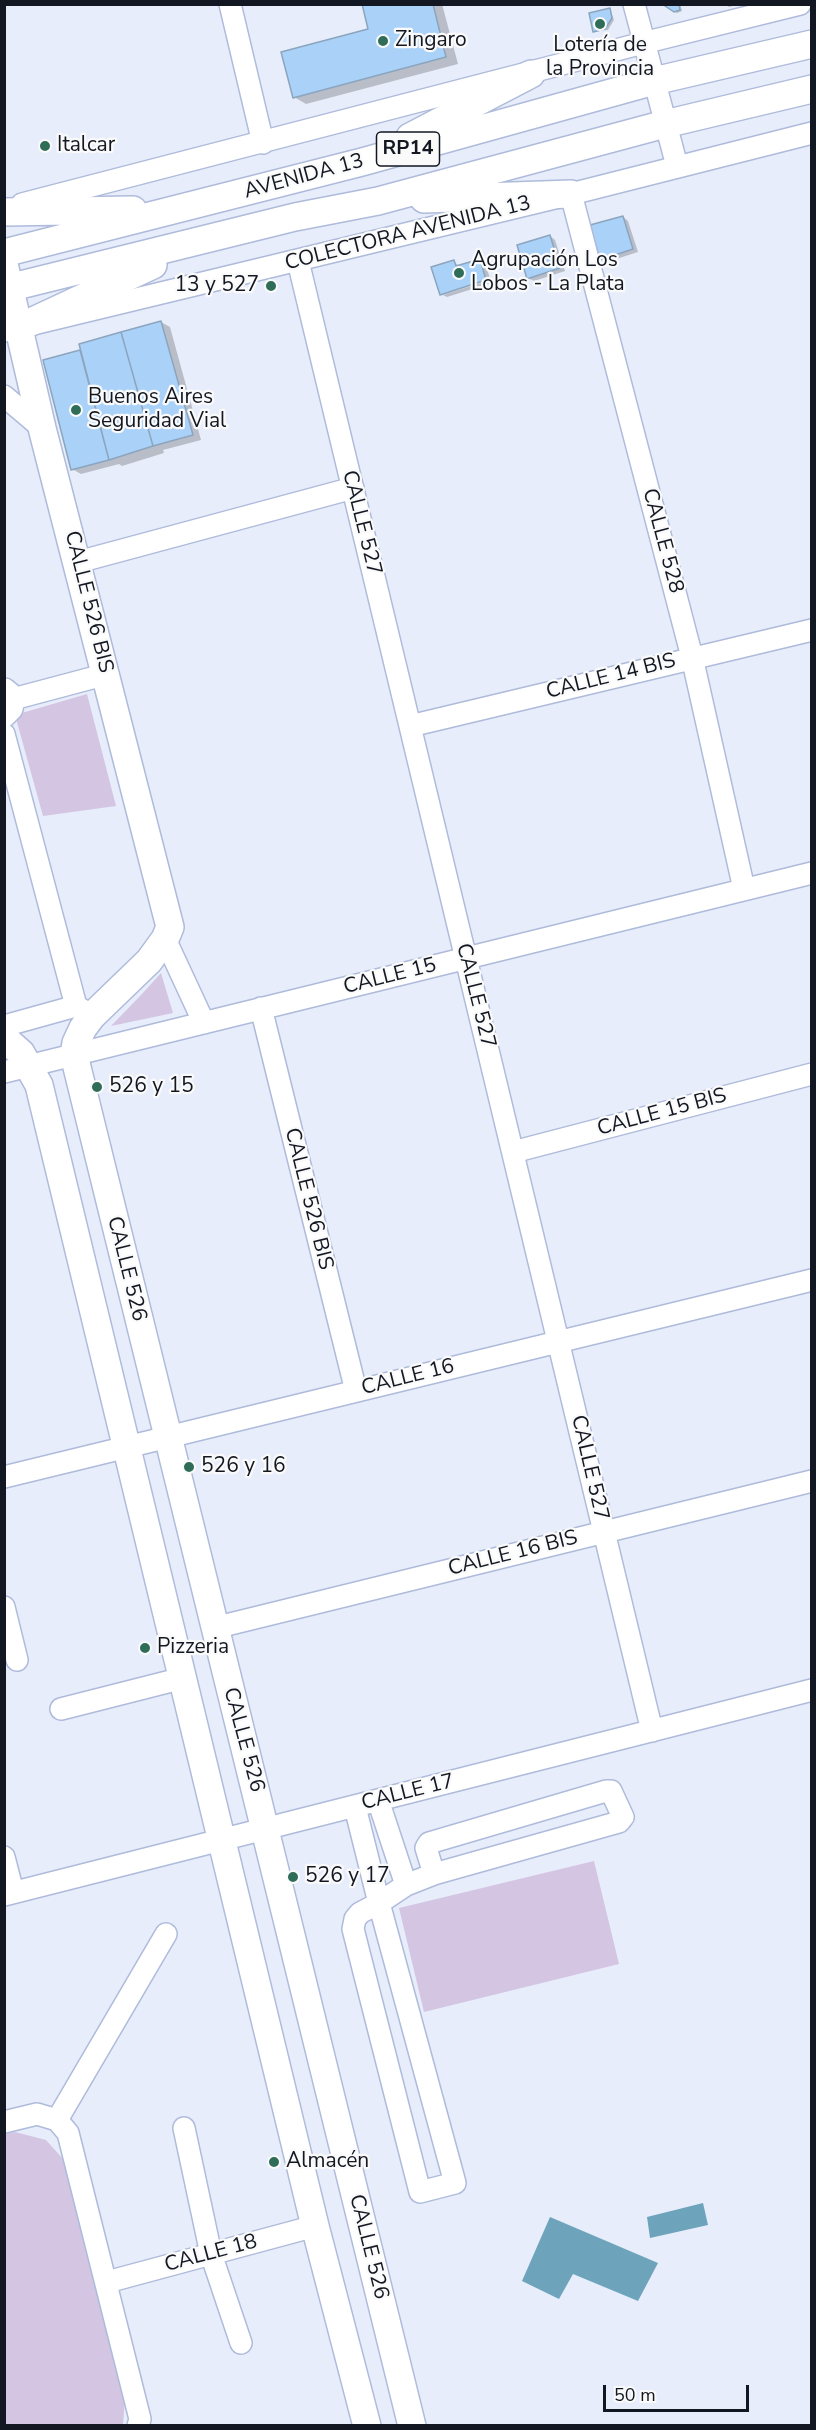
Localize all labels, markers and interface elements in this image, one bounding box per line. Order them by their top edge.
marker: Lotería de la Provincia [593,17,607,31]
place label: Zingaro [395,28,467,54]
place label: Lotería de la Provincia [546,33,654,83]
marker: Zingaro [376,34,390,48]
road number: RP14 [376,132,440,166]
place label: Italcar [57,133,115,159]
marker: Italcar [38,139,52,153]
street label: AVENIDA 13 [241,149,367,205]
street label: COLECTORA AVENIDA 13 [282,191,534,277]
place label: Agrupación Los Lobos - La Plata [471,248,625,298]
marker: Agrupación Los Lobos - La Plata [452,266,466,280]
place label: 13 y 527 [174,273,259,299]
marker: 13 y 527 [264,279,278,293]
place label: Buenos Aires Seguridad Vial [88,385,226,435]
marker: Buenos Aires Seguridad Vial [69,403,83,417]
street label: CALLE 527 [336,468,386,578]
street label: CALLE 528 [636,486,688,596]
street label: CALLE 526 BIS [58,529,118,675]
street label: CALLE 14 BIS [544,649,678,705]
street label: CALLE 527 [450,941,500,1051]
street label: CALLE 15 [341,953,439,1001]
place label: 526 y 15 [109,1074,194,1100]
marker: 526 y 15 [90,1080,104,1094]
street label: CALLE 15 BIS [595,1084,729,1142]
street label: CALLE 526 BIS [278,1126,338,1272]
street label: CALLE 526 [101,1214,151,1324]
street label: CALLE 16 [359,1354,457,1402]
street label: CALLE 527 [565,1413,613,1523]
place label: 526 y 16 [201,1454,286,1480]
marker: 526 y 16 [182,1460,196,1474]
street label: CALLE 16 BIS [446,1526,580,1582]
place label: Pizzeria [157,1635,229,1661]
marker: Pizzeria [138,1641,152,1655]
street label: CALLE 526 [217,1685,269,1795]
street label: CALLE 17 [359,1769,457,1817]
place label: 526 y 17 [305,1864,390,1890]
marker: 526 y 17 [286,1870,300,1884]
place label: Almacén [286,2149,369,2175]
marker: Almacén [267,2155,281,2169]
street label: CALLE 526 [343,2192,393,2302]
street label: CALLE 18 [162,2230,260,2278]
scale bar [606,2373,752,2411]
text: 50 m [614,2383,656,2407]

